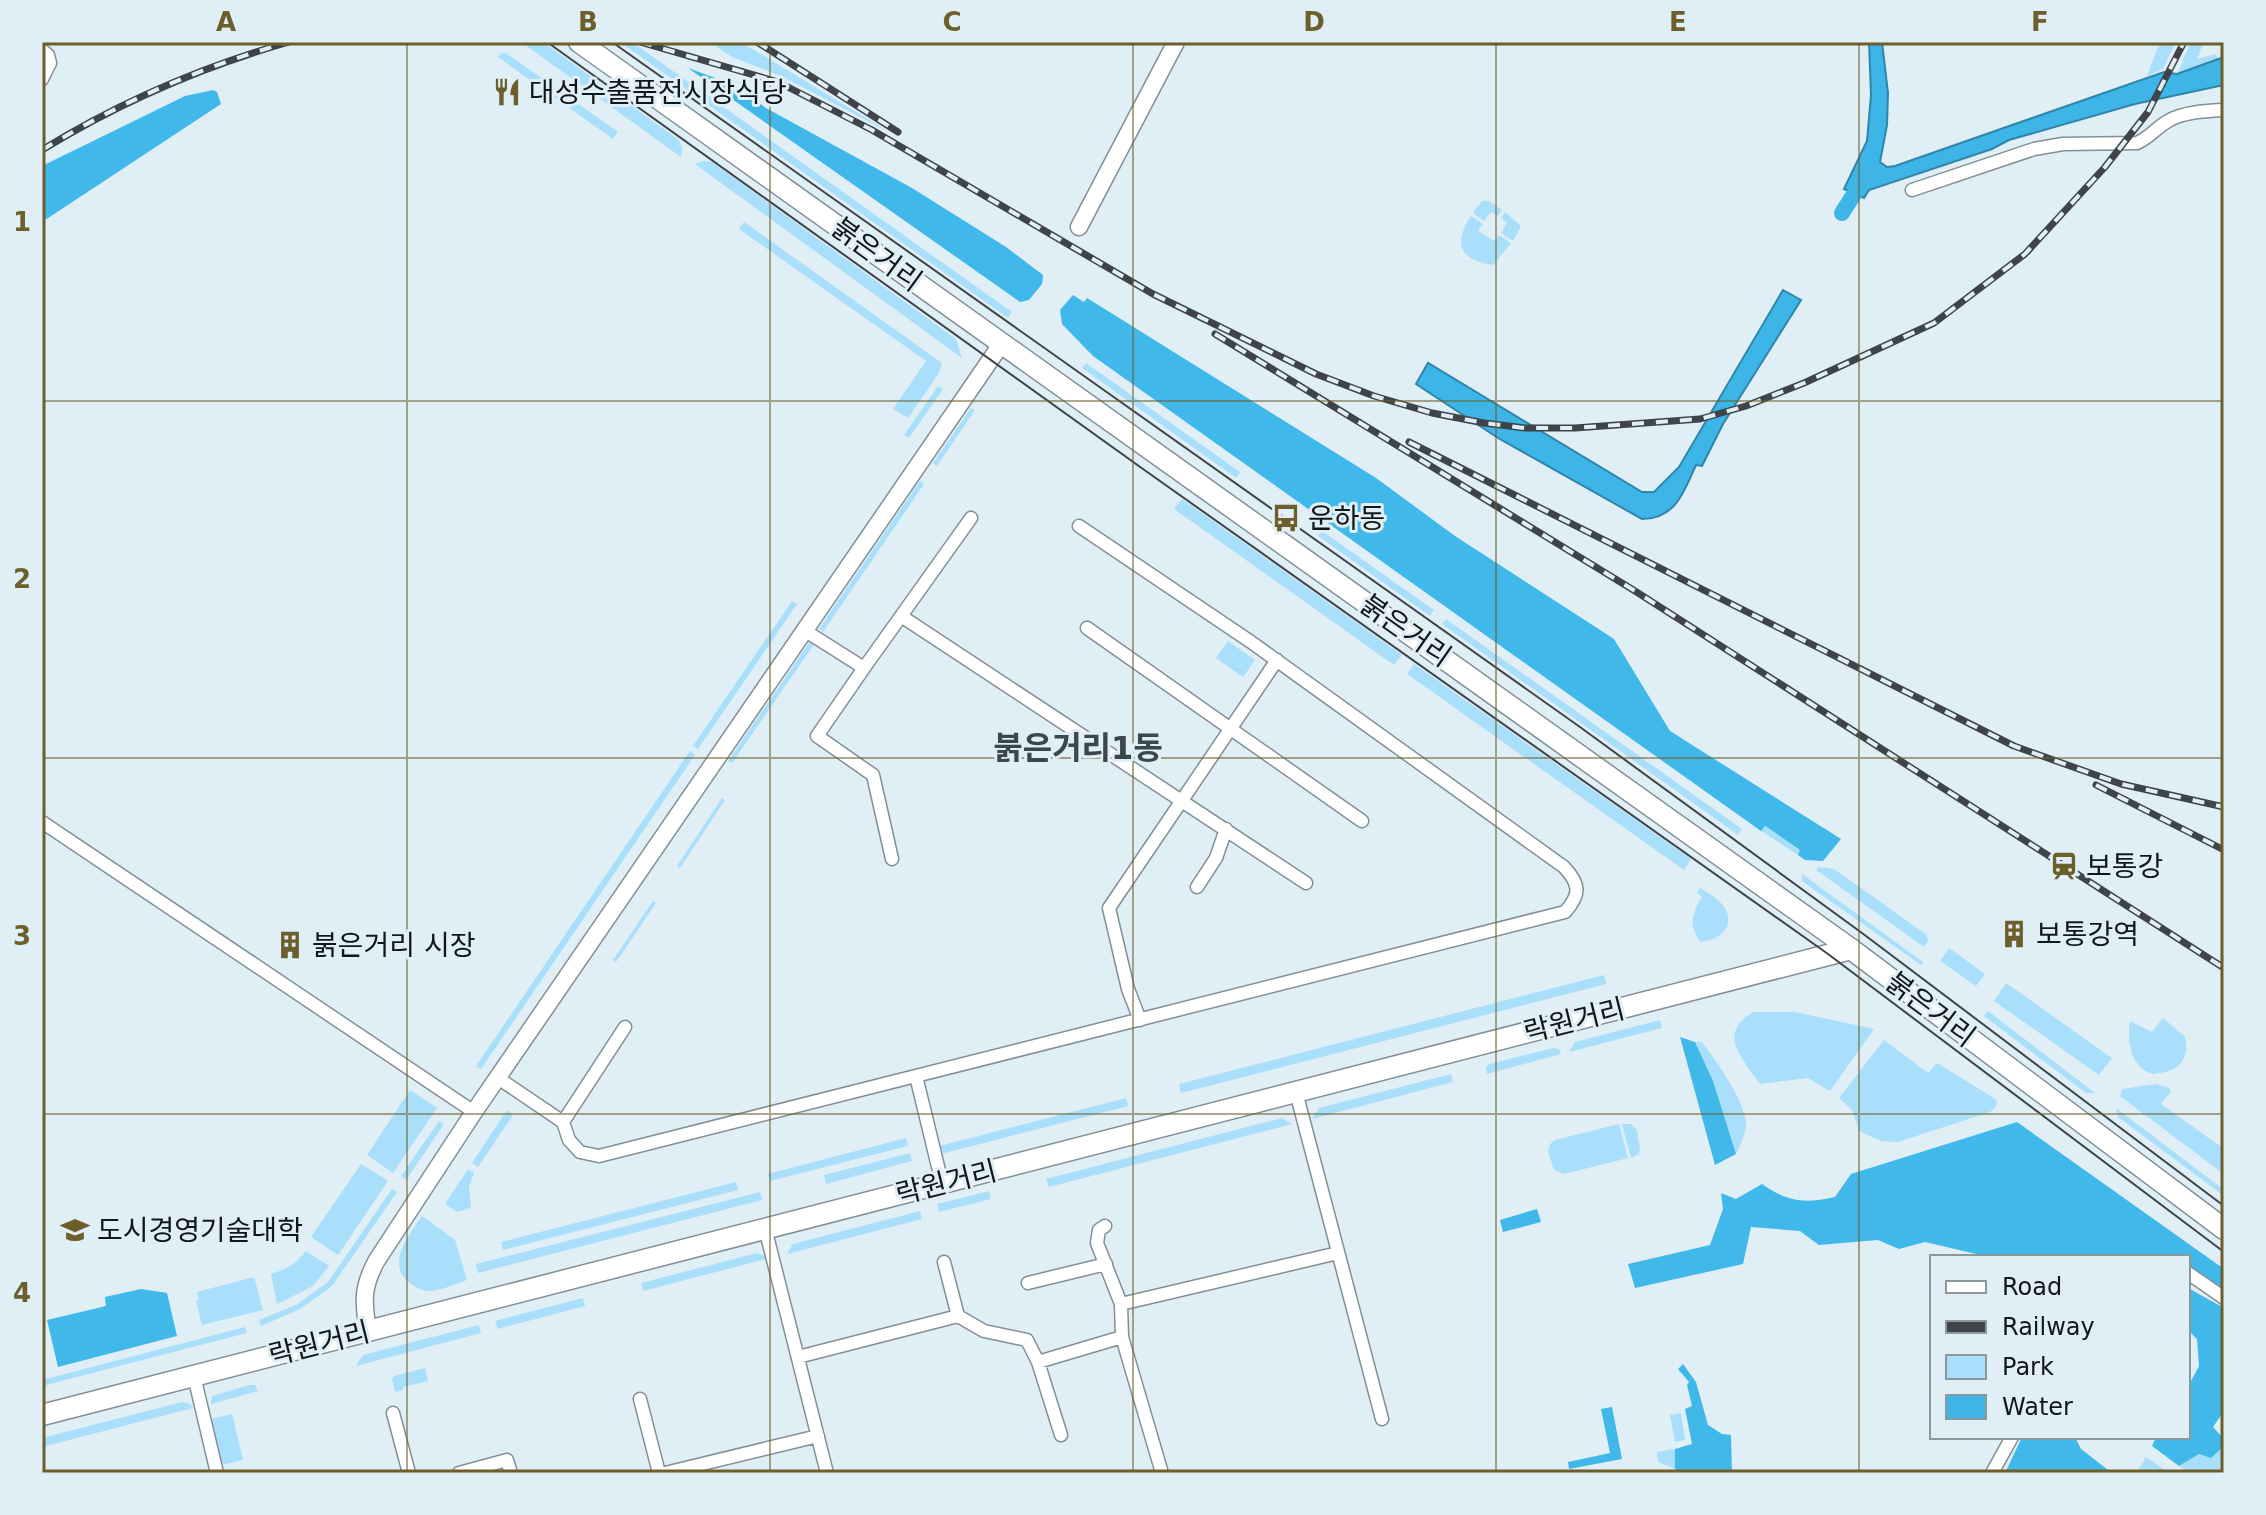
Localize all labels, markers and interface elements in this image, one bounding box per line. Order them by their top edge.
text: A [216,7,236,37]
text: B [578,7,598,37]
text: C [942,7,962,37]
text: D [1303,7,1325,37]
text: E [1669,7,1687,37]
text: F [2031,7,2049,37]
place label: 대성수출품전시장식당 [529,76,787,109]
restaurant icon: 대성수출품전시장식당 [492,77,522,107]
text: 1 [13,207,31,237]
street label: 붉은거리 [825,211,928,298]
place label: 운하동 [1308,502,1385,535]
bus stop icon: 운하동 [1271,503,1301,533]
text: 2 [13,564,31,594]
street label: 붉은거리 [1354,587,1457,673]
district label: 붉은거리1동 [993,729,1163,767]
place label: 보통강 [2086,850,2163,883]
station icon: 보통강 [2049,851,2079,881]
place label: 보통강역 [2036,918,2139,951]
building icon: 보통강역 [1999,919,2029,949]
text: 3 [13,921,31,951]
place label: 붉은거리 시장 [312,929,475,962]
building icon: 붉은거리 시장 [275,930,305,960]
street label: 붉은거리 [1880,965,1982,1054]
street label: 락원거리 [1520,992,1628,1049]
street label: 락원거리 [892,1154,1000,1211]
place label: 도시경영기술대학 [97,1214,303,1247]
school or university icon: 도시경영기술대학 [60,1215,90,1245]
legend [1930,1255,2190,1439]
text: Road [2002,1273,2062,1301]
text: 4 [13,1278,31,1308]
text: Railway [2002,1313,2095,1341]
street label: 락원거리 [265,1315,373,1372]
text: Park [2002,1353,2054,1381]
text: Water [2002,1393,2073,1421]

